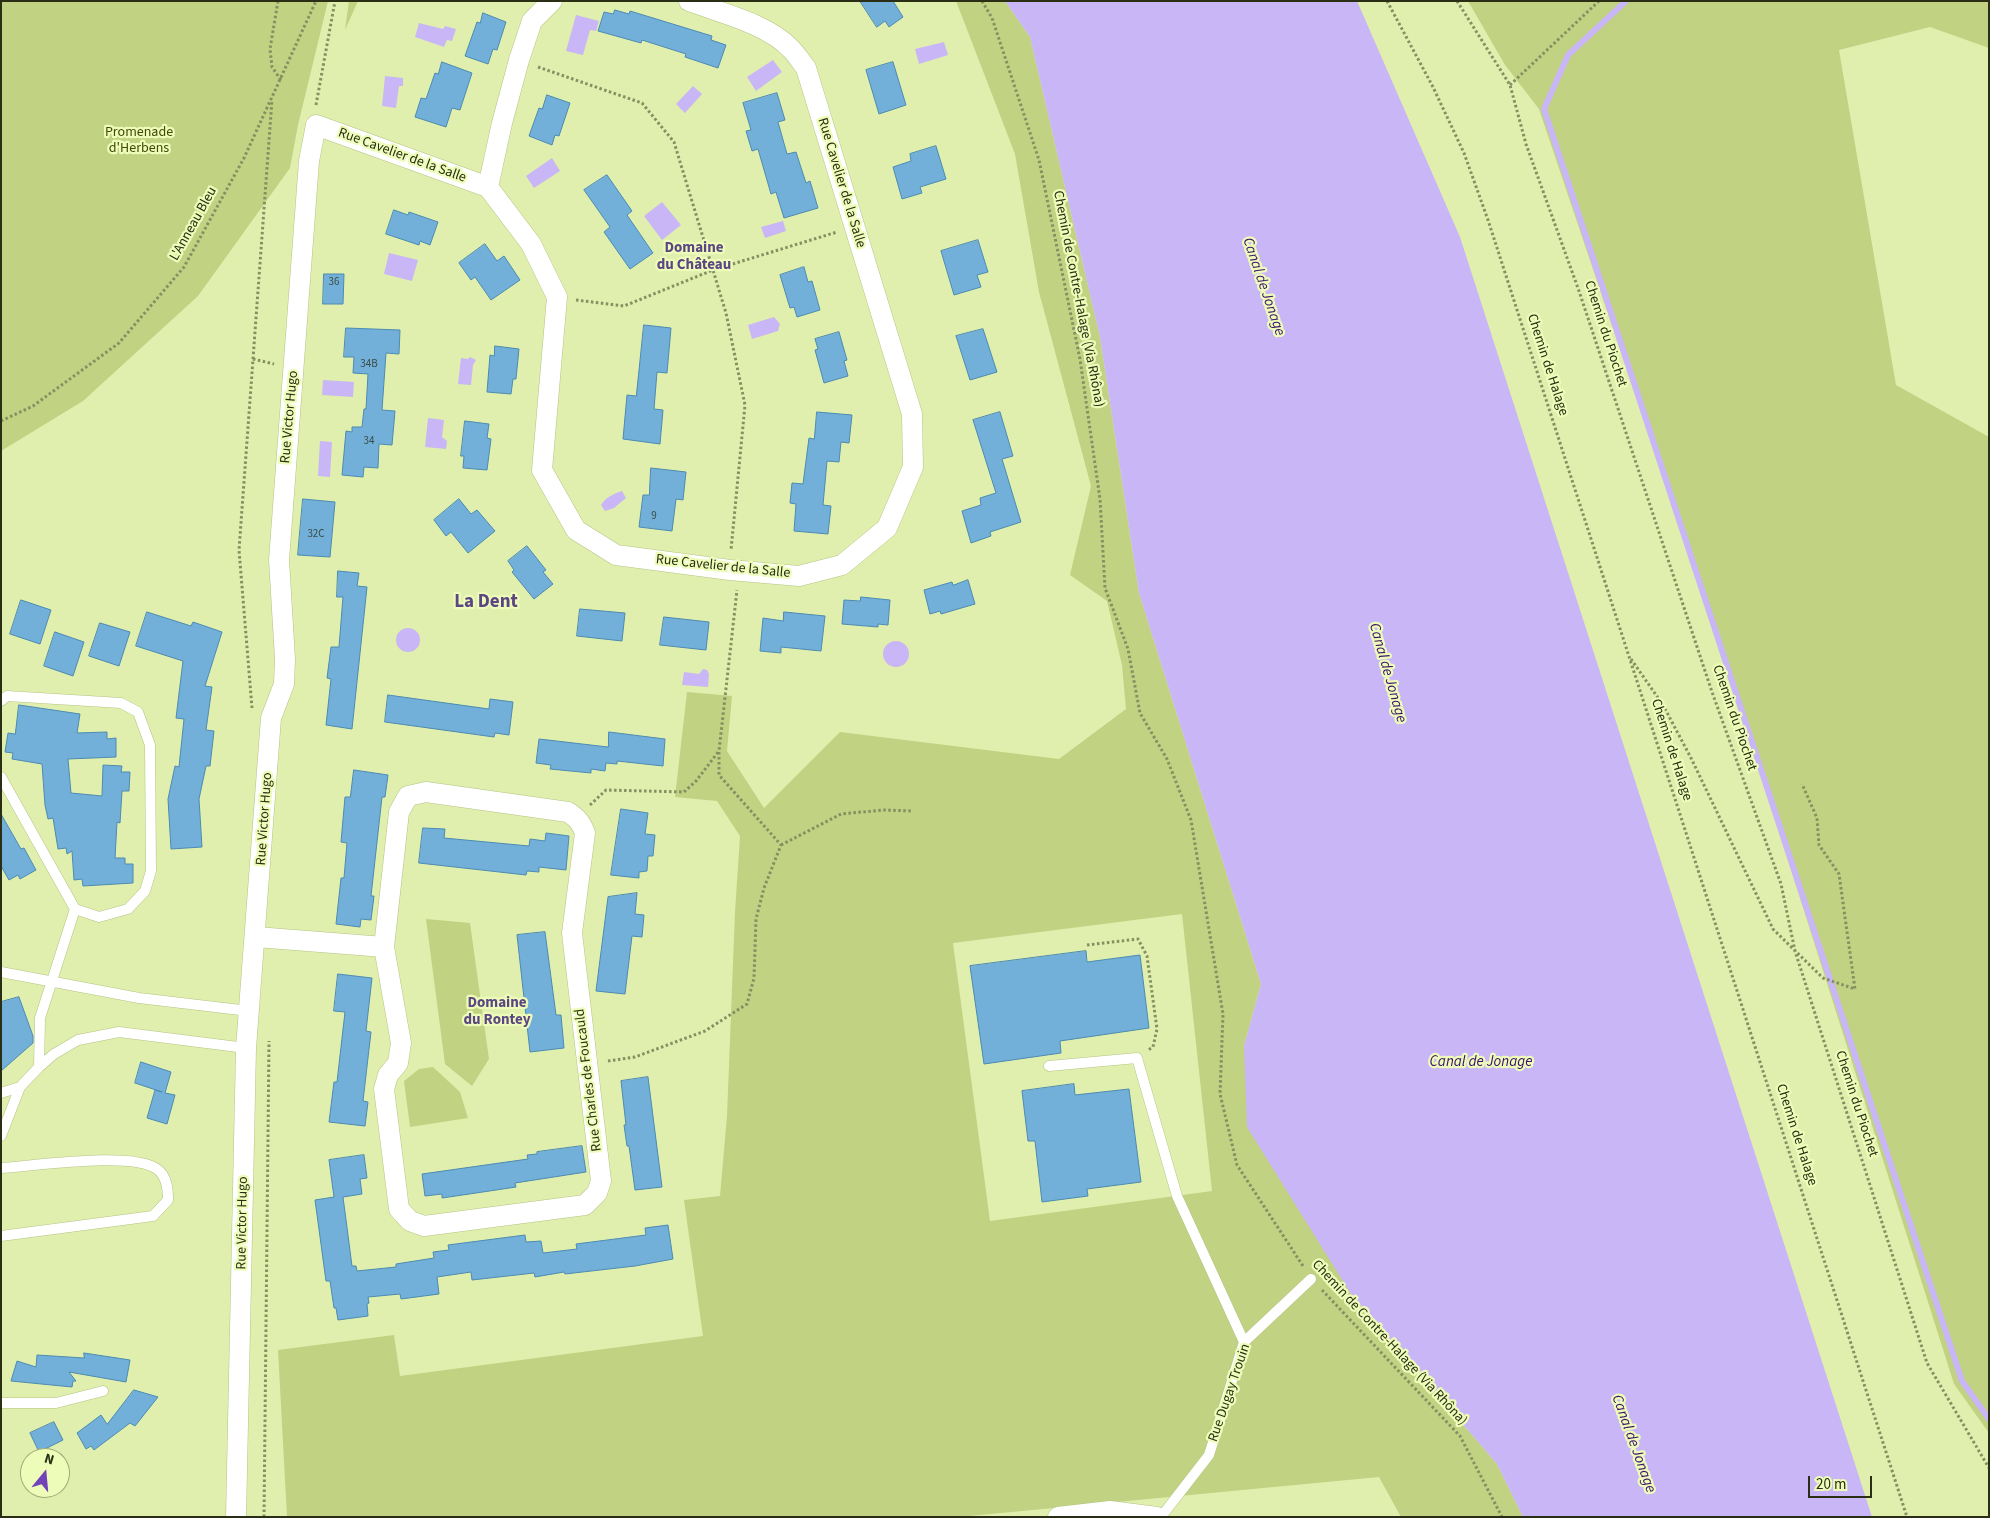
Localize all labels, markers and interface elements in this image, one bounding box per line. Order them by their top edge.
street label: Rue Cavelier de la Salle [813,116,869,250]
park label: Promenade d'Herbens [105,125,173,158]
street label: Rue Cavelier de la Salle [336,125,468,187]
street label: L'Anneau Bleu [167,184,221,264]
street label: Chemin de Contre-Halage (Via Rhôna) [1049,189,1107,409]
water label: Canal de Jonage [1238,235,1288,339]
district label: Domaine du Château [657,240,731,275]
house number: 36 [329,276,339,290]
street label: Chemin du Piochet [1580,279,1630,389]
street label: Chemin de Halage [1523,312,1571,418]
house number: 34B [360,358,378,372]
street label: Rue Victor Hugo [278,370,302,464]
house number: 34 [364,435,374,449]
house number: 9 [651,510,657,524]
house number: 32C [307,528,325,542]
street label: Rue Cavelier de la Salle [655,552,791,582]
district label: La Dent [454,592,518,614]
water label: Canal de Jonage [1364,621,1410,725]
street label: Chemin du Piochet [1708,663,1760,773]
street label: Chemin de Halage [1647,697,1695,803]
street label: Rue Victor Hugo [253,772,277,866]
district label: Domaine du Rontey [463,995,531,1030]
street label: Rue Charles de Foucauld [572,1008,606,1152]
street label: Chemin du Piochet [1831,1049,1881,1159]
water label: Canal de Jonage [1430,1054,1532,1072]
street label: Chemin de Halage [1772,1082,1820,1188]
street label: Rue Victor Hugo [234,1176,252,1270]
street label: Chemin de Contre-Halage (Via Rhôna) [1308,1257,1470,1429]
street label: Rue Dugay Trouin [1205,1342,1255,1444]
water label: Canal de Jonage [1607,1393,1659,1495]
north arrow [20,1448,70,1498]
text: N [42,1449,56,1471]
scale bar [1810,1466,1874,1498]
text: 20 m [1816,1474,1846,1495]

